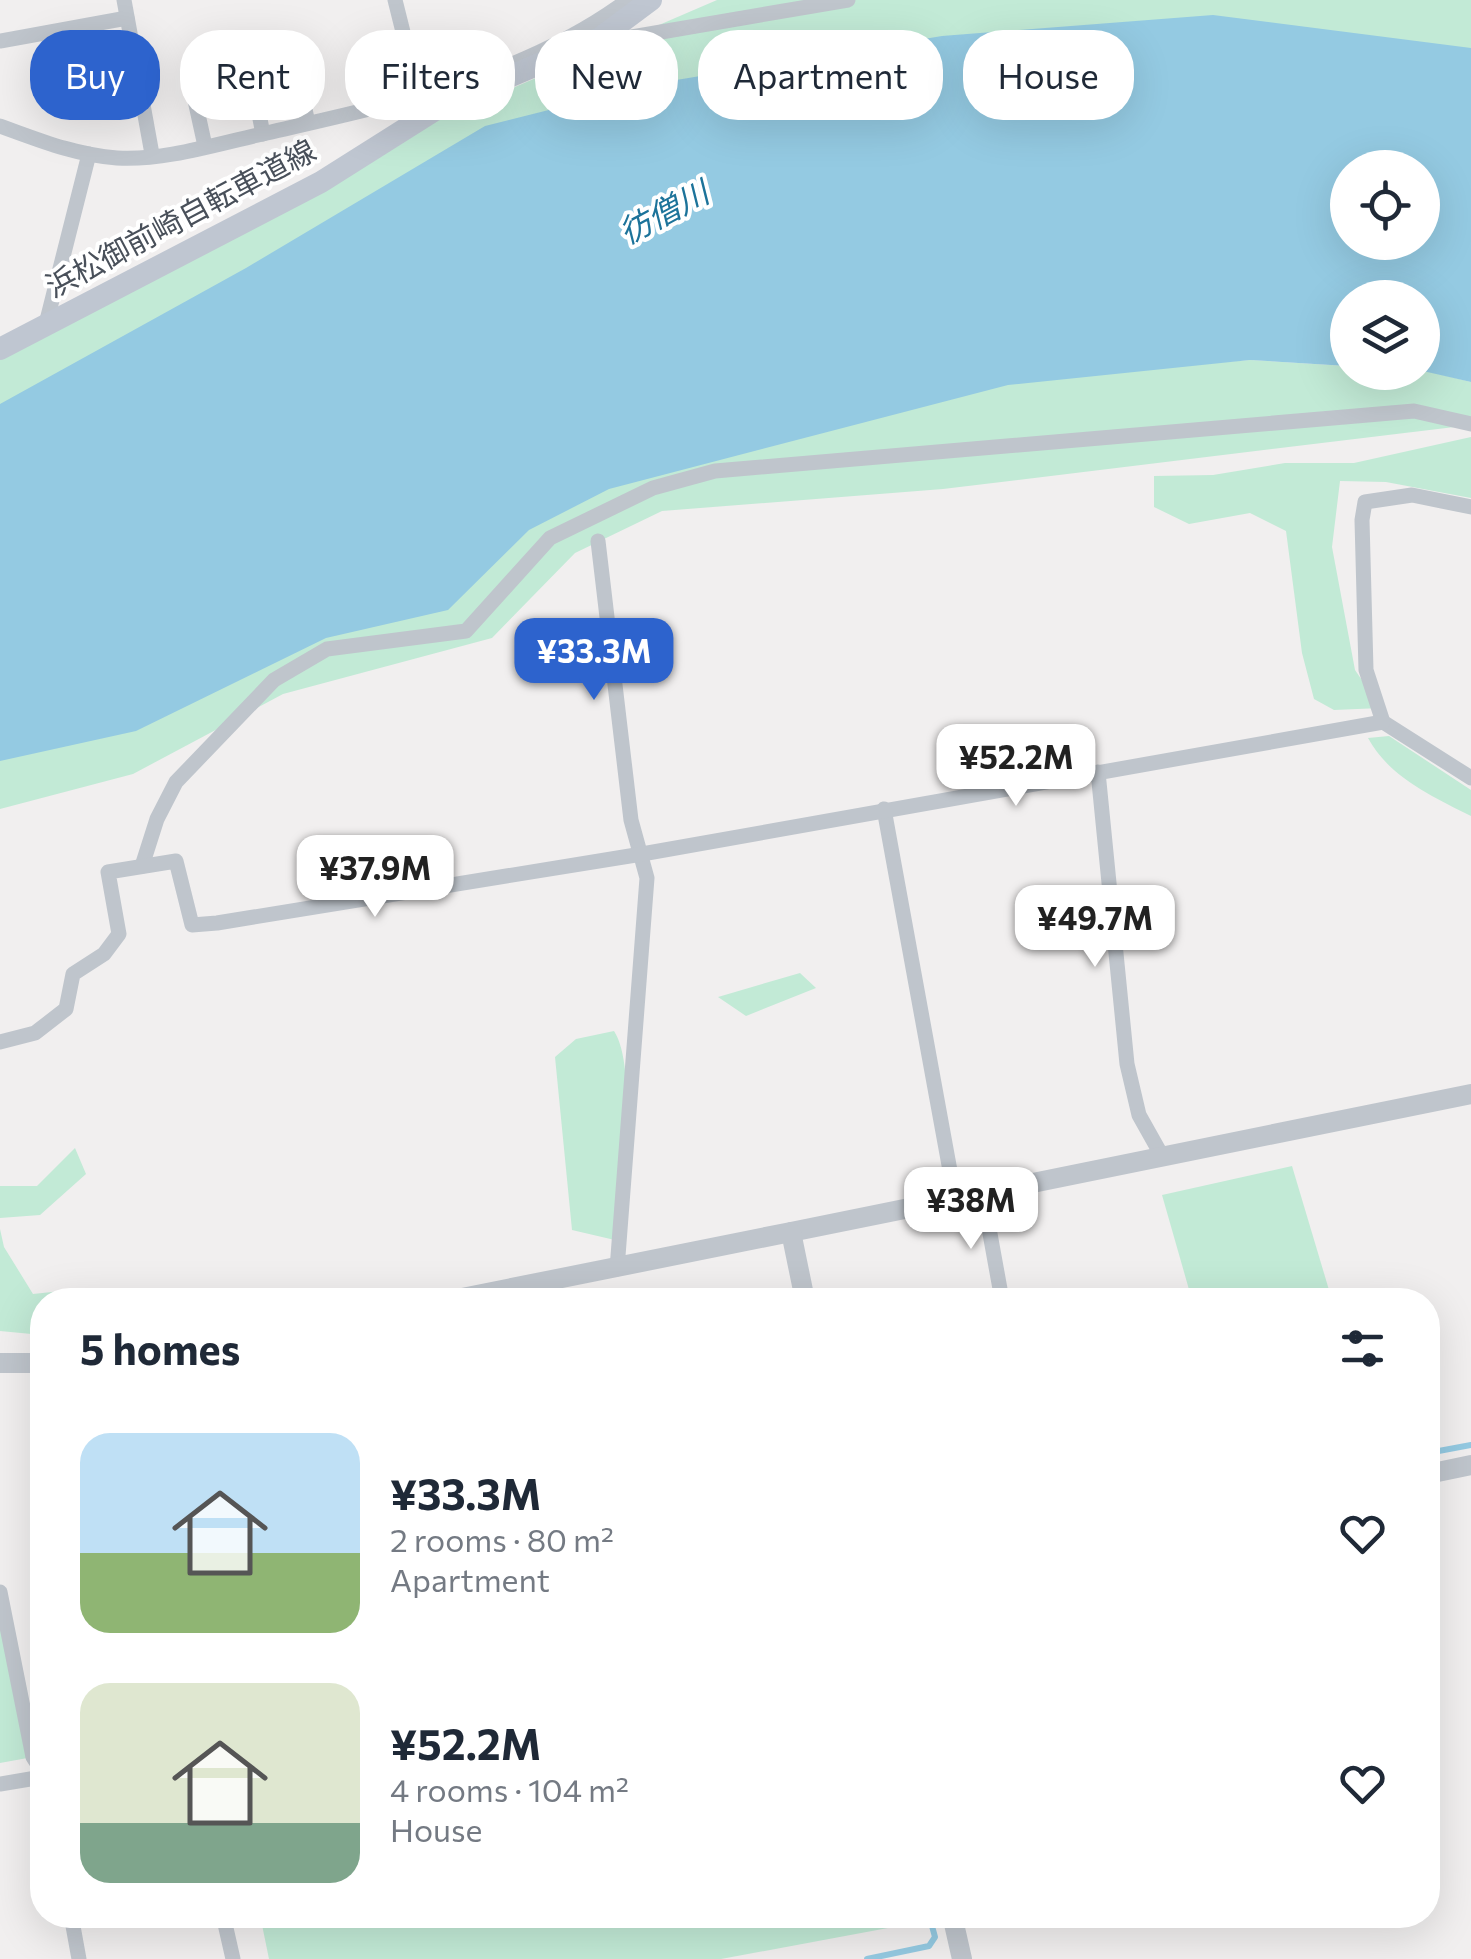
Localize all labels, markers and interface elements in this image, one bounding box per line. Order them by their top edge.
chip: Buy [30,30,160,120]
chip: Rent [180,30,325,120]
chip: Filters [345,30,515,120]
chip: New [535,30,678,120]
chip: Apartment [698,30,943,120]
chip: House [963,30,1134,120]
street label: 浜松御前崎自転車道線 [39,130,321,304]
map controls [1330,150,1440,390]
button: locate [1330,150,1440,260]
water label: 彷僧川 [611,170,717,251]
button: layers [1330,280,1440,390]
pin: ¥33.3M [513,618,675,703]
text: ¥33.3M [536,630,652,670]
pin: ¥52.2M [935,724,1097,809]
text: ¥52.2M [958,736,1074,776]
pin: ¥37.9M [294,835,456,920]
text: ¥37.9M [319,847,431,887]
pin: ¥49.7M [1014,885,1176,970]
text: ¥49.7M [1037,897,1153,937]
pin: ¥38M [912,1167,1030,1252]
text: ¥38M [926,1179,1016,1219]
icon: filters [1335,1321,1390,1376]
text: 5 homes [80,1322,240,1374]
text: ¥33.3M [390,1467,541,1519]
icon: home [160,1473,280,1593]
icon: heart [1335,1506,1390,1561]
text: 2 rooms · 80 m² [390,1519,614,1559]
text: Apartment [390,1559,550,1599]
text: ¥52.2M [390,1717,541,1769]
icon: home [160,1723,280,1843]
icon: heart [1335,1756,1390,1811]
text: 4 rooms · 104 m² [390,1769,629,1809]
text: House [390,1809,482,1849]

